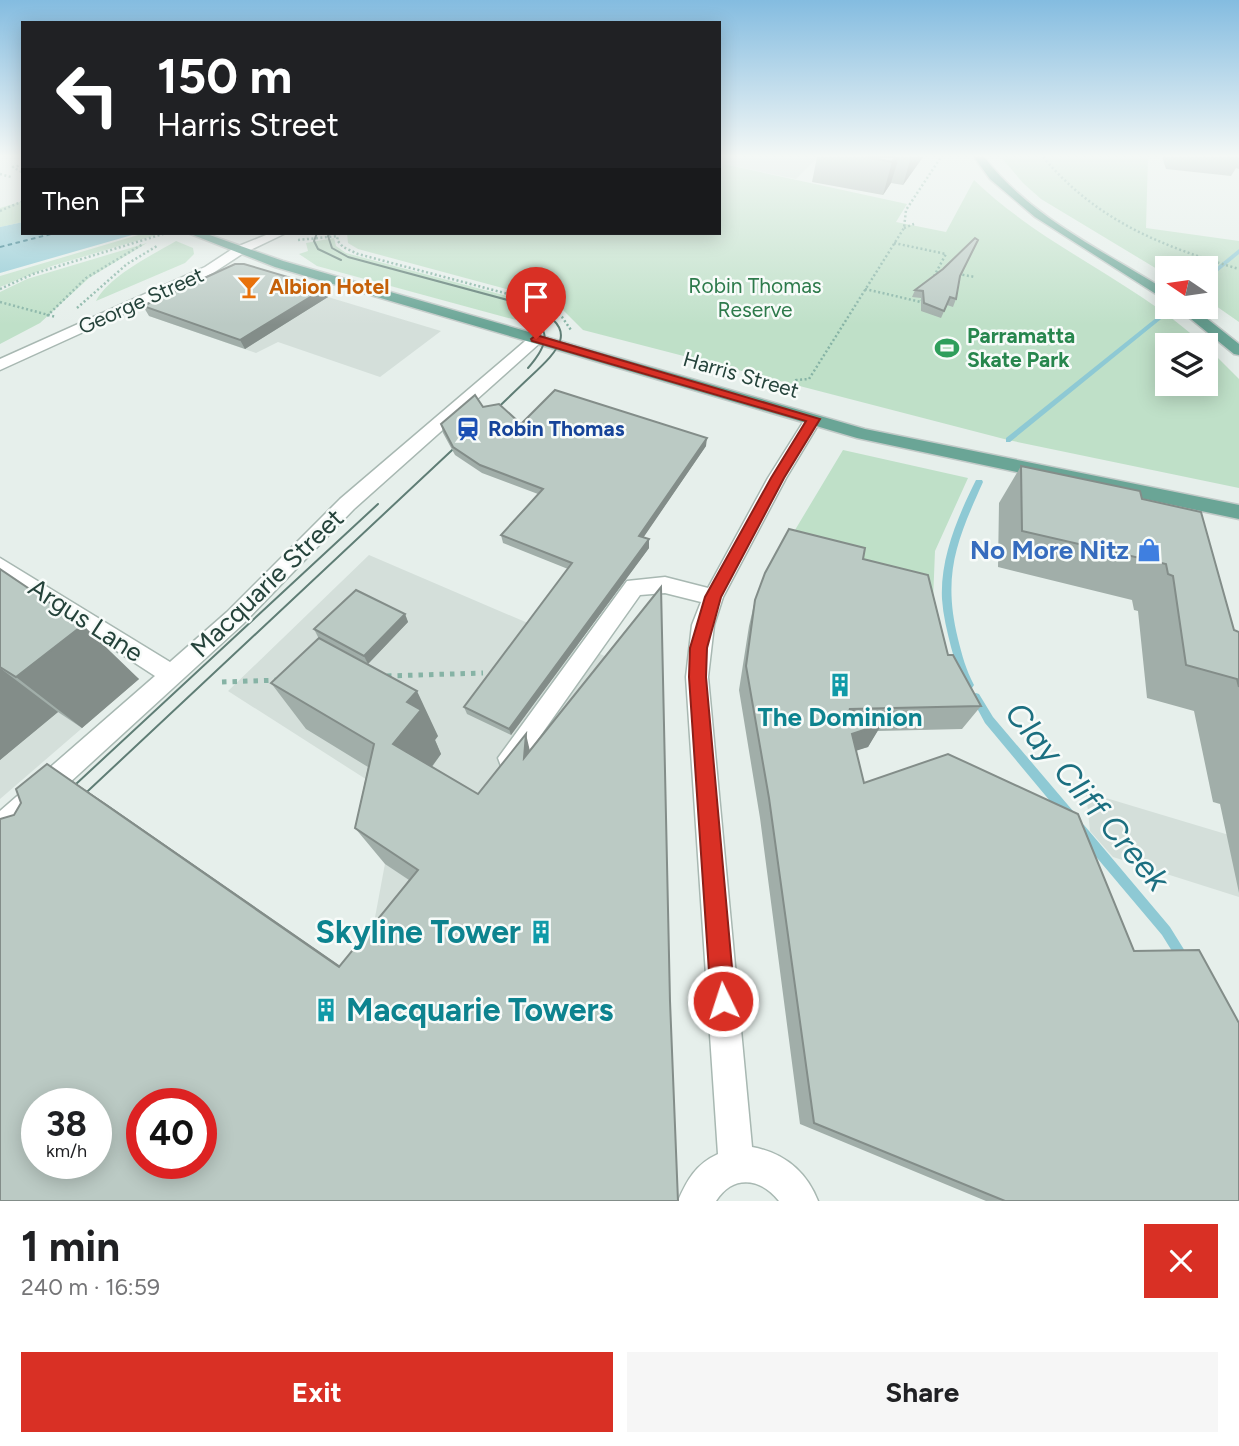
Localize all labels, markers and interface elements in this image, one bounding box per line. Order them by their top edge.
text: 150 m [157,46,292,105]
icon: left [42,49,133,140]
text: Harris Street [157,106,339,144]
icon: arrive [114,182,152,220]
text: Then [42,185,100,217]
north arrow [1155,256,1218,318]
map controls [1155,256,1218,396]
street label: George Street [74,262,207,339]
pin [506,267,566,339]
bar icon: Albion Hotel [235,273,263,301]
park label: Robin Thomas Reserve [688,273,822,322]
place label: Albion Hotel [269,274,389,299]
icon: arrive [517,278,555,316]
place label: Parramatta Skate Park [967,323,1075,372]
button: layers [1155,333,1218,396]
sports icon: Parramatta Skate Park [933,334,961,362]
street label: Harris Street [680,346,802,403]
station icon: Robin Thomas [454,415,482,443]
place label: Robin Thomas [488,416,625,441]
street label: Macquarie Street [184,502,350,664]
place label: No More Nitz [970,534,1129,566]
shop icon: No More Nitz [1135,536,1163,564]
street label: Argus Lane [23,571,149,669]
building icon: The Dominion [826,671,854,699]
water label: Clay Cliff Creek [997,694,1179,899]
place label: The Dominion [758,701,922,733]
place label: Skyline Tower [316,913,521,951]
building icon: Skyline Tower [527,918,555,946]
position arrow [686,964,760,1038]
place label: Macquarie Towers [346,991,614,1029]
building icon: Macquarie Towers [312,996,340,1024]
speed limit sign: 40 [126,1088,217,1179]
text: 38 [46,1103,87,1145]
text: km/h [46,1140,87,1162]
text: 1 min [21,1221,120,1272]
button: close [1144,1224,1218,1298]
text: 240 m · 16:59 [21,1273,160,1301]
button: Exit [21,1352,613,1432]
button: Share [627,1352,1218,1432]

